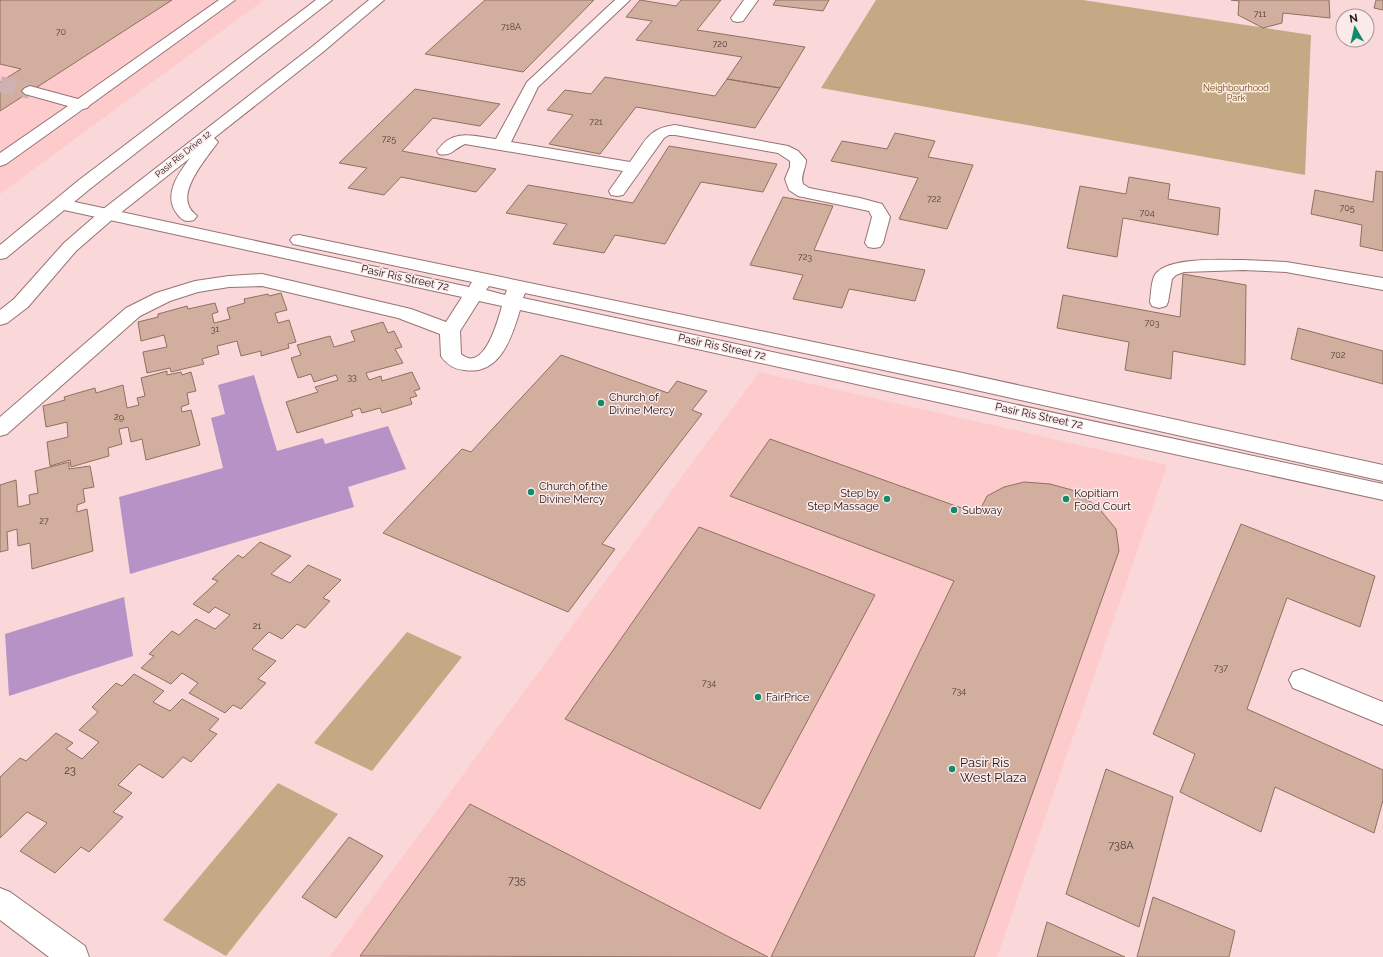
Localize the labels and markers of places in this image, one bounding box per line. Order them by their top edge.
place label: Church of Divine Mercy [609,391,675,417]
marker: Church of Divine Mercy [596,398,606,408]
place label: Church of the Divine Mercy [539,480,608,506]
marker: Church of the Divine Mercy [526,487,536,497]
place label: Step by Step Massage [807,487,880,513]
place label: Kopitiam Food Court [1074,487,1131,513]
marker: Step by Step Massage [882,494,892,504]
marker: Kopitiam Food Court [1061,494,1071,504]
place label: Subway [962,504,1002,517]
marker: Subway [949,505,959,515]
place label: FairPrice [766,691,810,704]
marker: FairPrice [753,692,763,702]
place label: Pasir Ris West Plaza [960,755,1027,785]
marker: Pasir Ris West Plaza [947,764,957,774]

